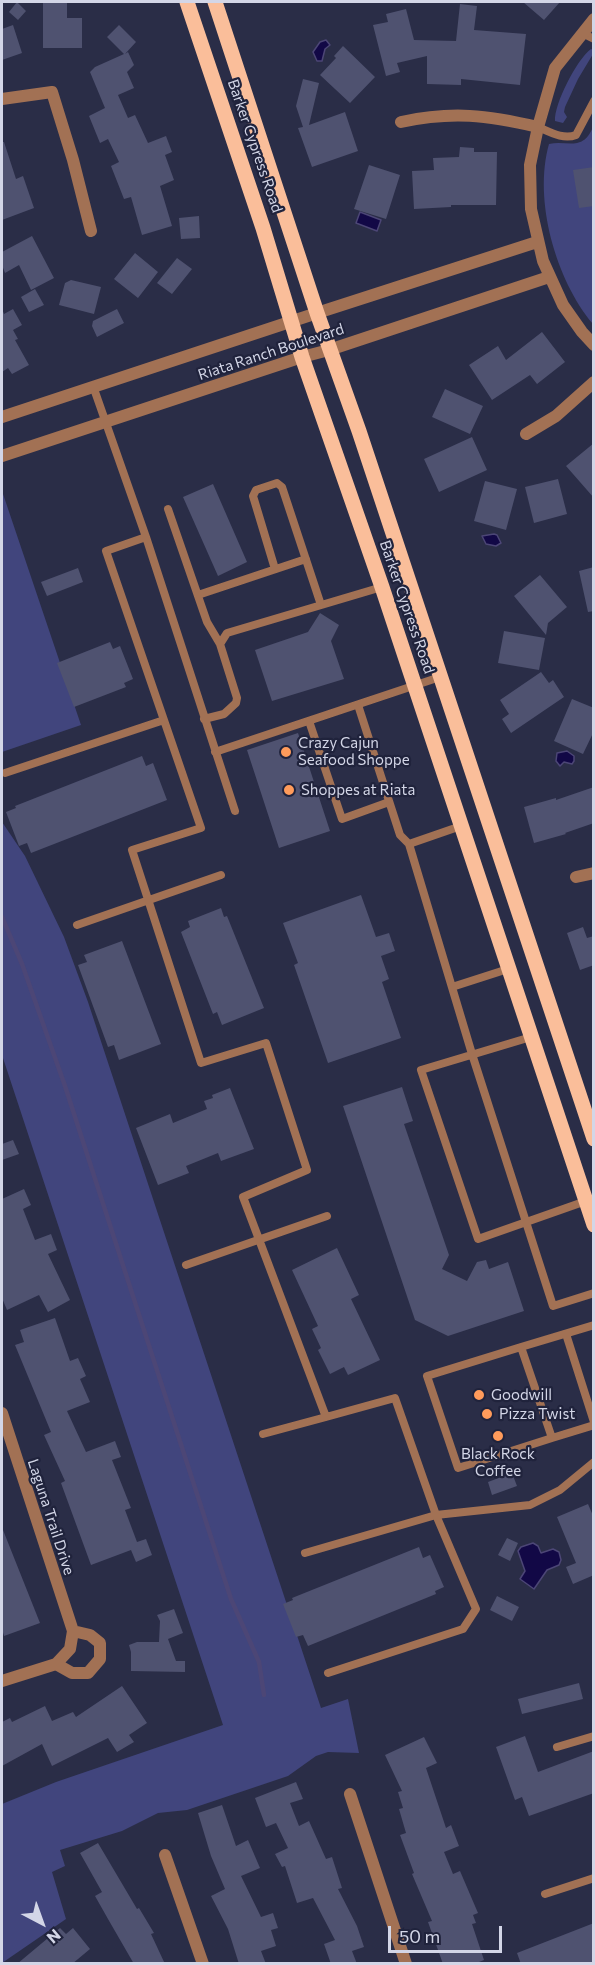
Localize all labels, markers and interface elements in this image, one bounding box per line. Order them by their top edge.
street label: Barker Cypress Road [224,77,286,215]
street label: Riata Ranch Boulevard [196,320,346,384]
street label: Barker Cypress Road [376,538,438,676]
place label: Crazy Cajun Seafood Shoppe [298,734,410,769]
marker: Crazy Cajun Seafood Shoppe [279,745,293,759]
place label: Shoppes at Riata [301,781,415,799]
marker: Shoppes at Riata [282,783,296,797]
place label: Goodwill [491,1386,552,1404]
marker: Goodwill [472,1388,486,1402]
place label: Pizza Twist [499,1405,575,1423]
marker: Pizza Twist [480,1407,494,1421]
marker: Black Rock Coffee [491,1429,505,1443]
place label: Black Rock Coffee [461,1445,535,1480]
street label: Laguna Trail Drive [24,1457,78,1577]
north arrow [12,1893,72,1953]
scale bar [391,1914,505,1952]
text: 50 m [399,1925,440,1947]
text: N [43,1926,65,1948]

